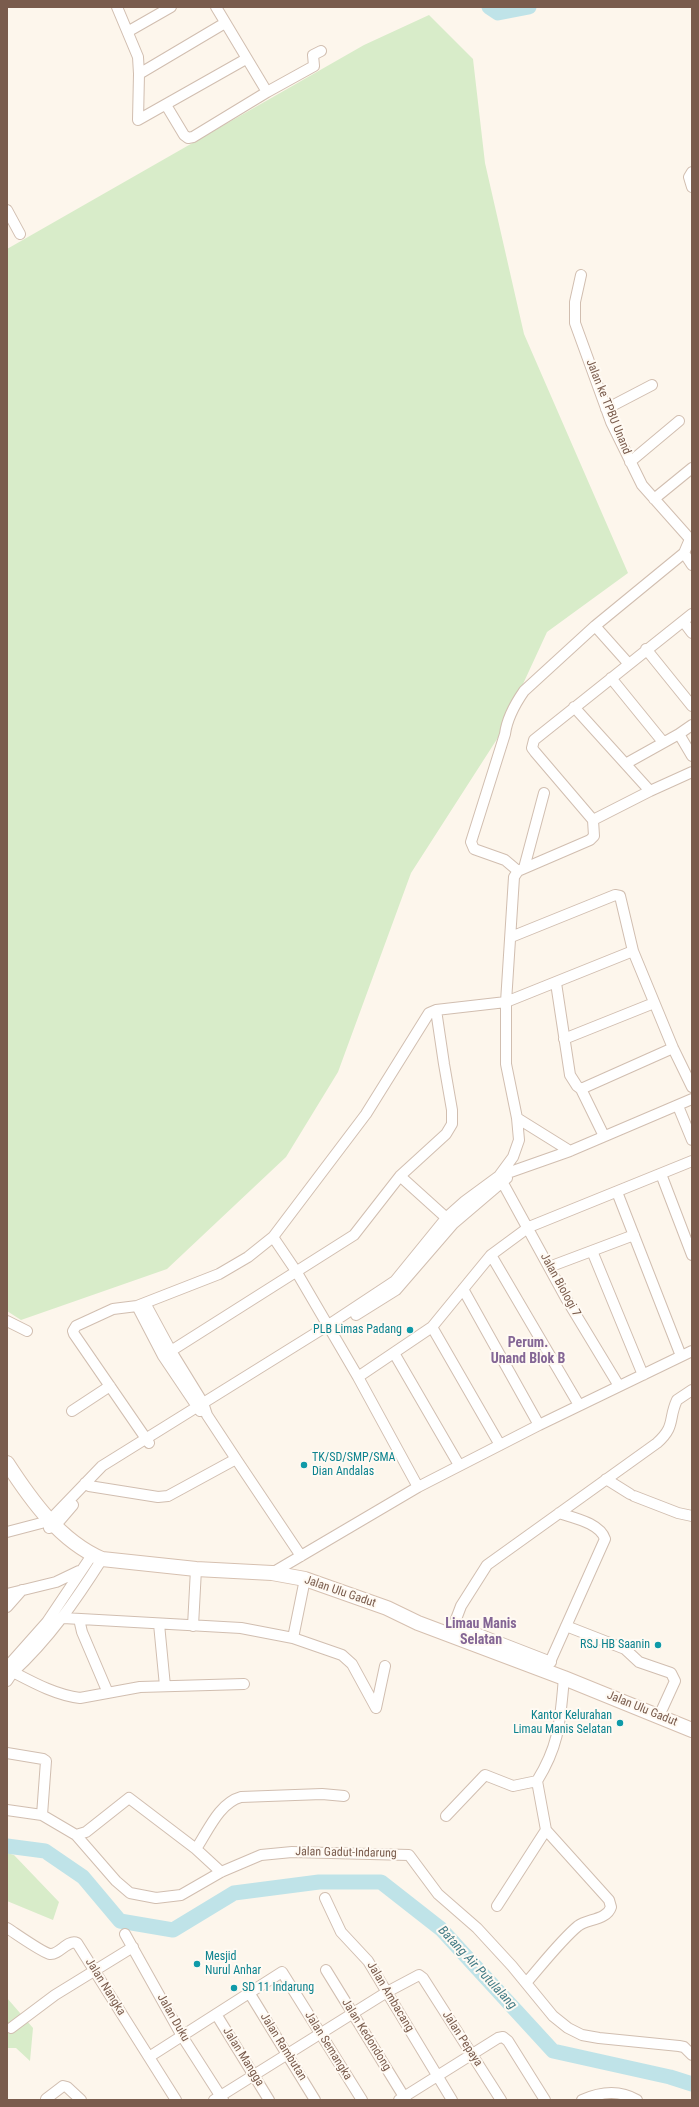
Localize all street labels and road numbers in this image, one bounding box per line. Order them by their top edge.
street label: Jalan ke TPBU Unand [582,357,634,457]
street label: Jalan Biologi 7 [537,1251,583,1319]
street label: Jalan Ulu Gadut [302,1573,378,1611]
street label: Jalan Ulu Gadut [605,1688,679,1730]
street label: Jalan Gadut-Indarung [295,1845,397,1861]
street label: Jalan Nangka [82,1956,128,2018]
street label: Jalan Ambacang [363,1959,417,2035]
street label: Jalan Duku [154,1992,192,2044]
street label: Jalan Kedondong [338,1996,394,2074]
street label: Jalan Semangka [301,2009,355,2083]
street label: Jalan Pepaya [439,2009,485,2069]
street label: Jalan Rambutan [257,2011,309,2083]
street label: Jalan Mangga [219,2025,267,2089]

